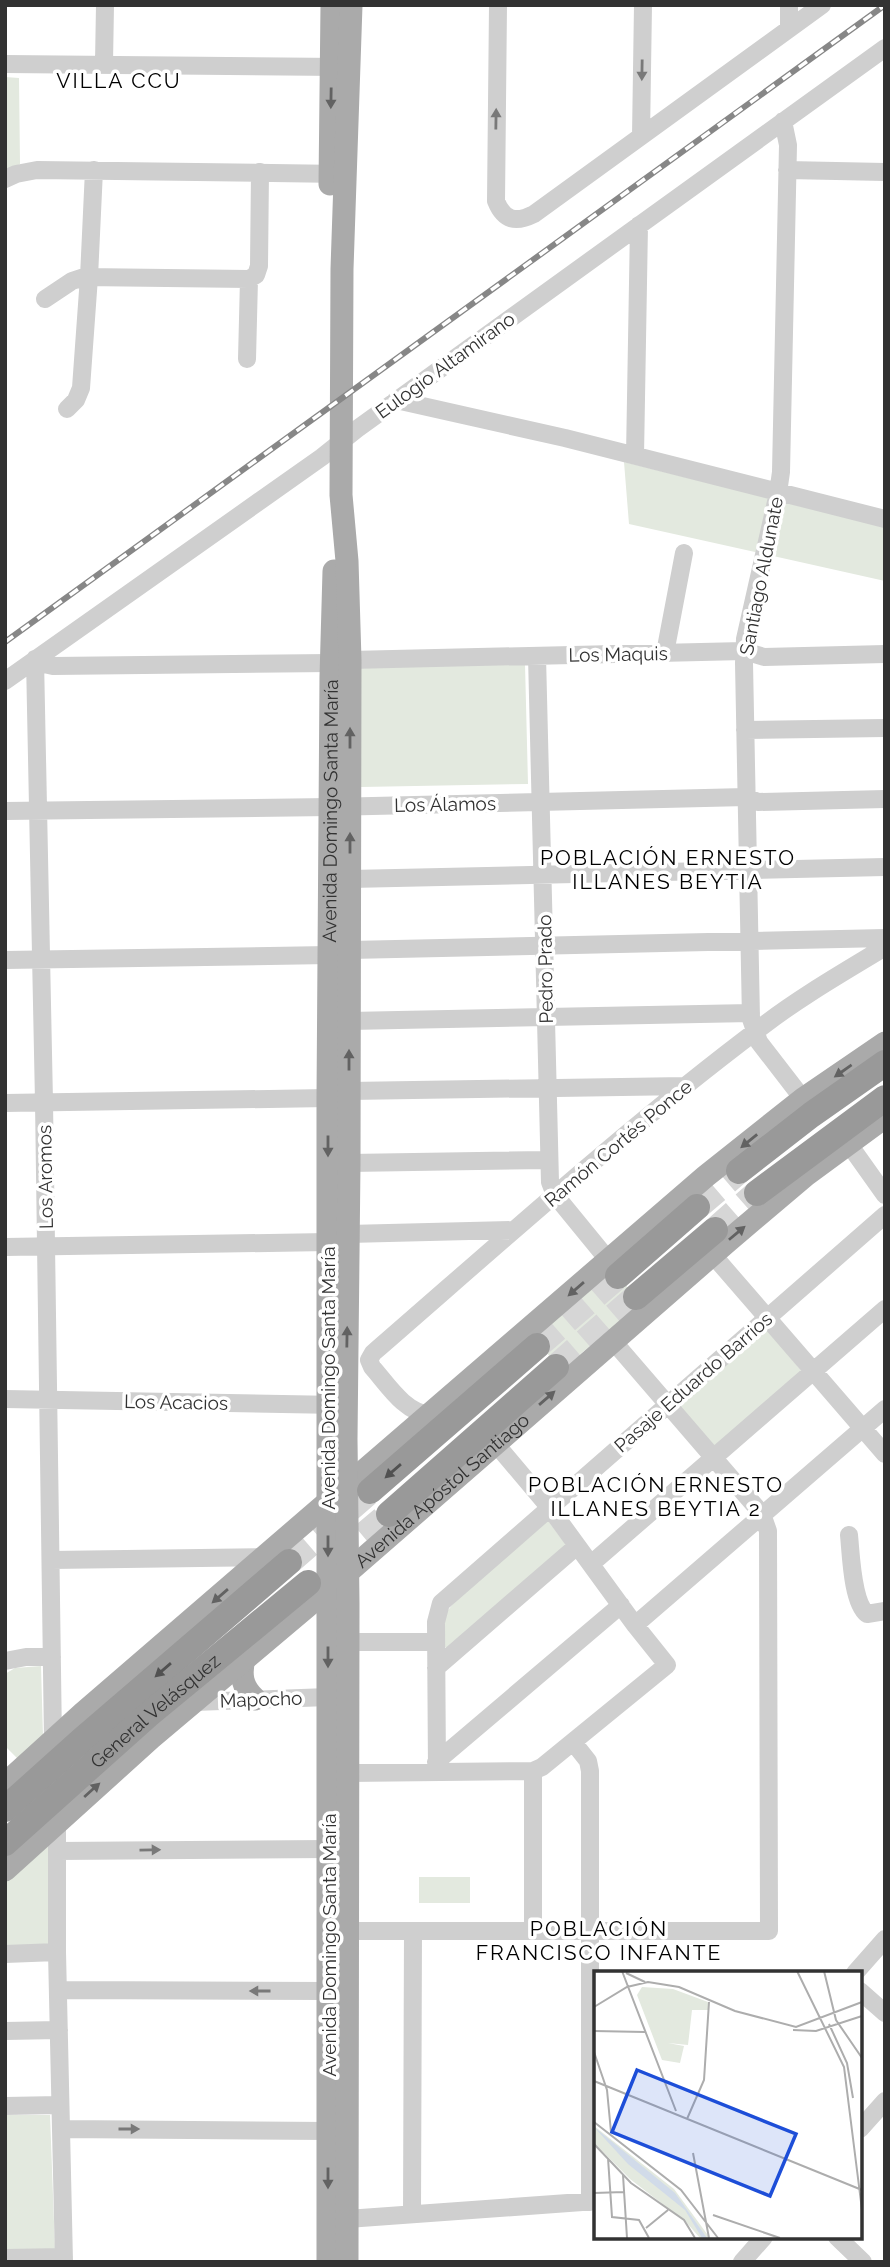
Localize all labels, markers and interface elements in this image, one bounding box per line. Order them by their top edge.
one-way arrow [637,60,648,82]
district label: VILLA CCU [56,68,182,93]
one-way arrow [325,87,336,109]
one-way arrow [490,108,502,130]
street label: Eulogio Altamirano [371,307,519,423]
street label: Santiago Aldunate [735,495,787,657]
street label: Los Maquis [568,642,668,666]
street label: Avenida Domingo Santa María [318,679,342,943]
one-way arrow [344,727,356,749]
street label: Los Álamos [394,792,496,816]
one-way arrow [344,831,356,853]
district label: POBLACIÓN ERNESTO ILLANES BEYTIA [540,845,796,894]
street label: Pedro Prado [533,914,557,1024]
one-way arrow [343,1049,355,1071]
one-way arrow [833,1064,852,1077]
street label: Ramón Cortés Ponce [540,1075,696,1211]
street label: Los Aromos [33,1125,57,1229]
one-way arrow [740,1133,757,1148]
one-way arrow [322,1135,334,1157]
one-way arrow [728,1225,746,1241]
street label: Avenida Domingo Santa María [317,1246,339,1510]
one-way arrow [567,1281,585,1297]
street label: Pasaje Eduardo Barrios [610,1307,776,1457]
one-way arrow [341,1326,353,1348]
street label: Los Acacios [124,1390,228,1414]
one-way arrow [538,1390,556,1406]
street label: Avenida Apóstol Santiago [350,1408,534,1572]
one-way arrow [385,1463,402,1478]
district label: POBLACIÓN ERNESTO ILLANES BEYTIA 2 [528,1472,784,1521]
one-way arrow [322,1535,334,1557]
one-way arrow [212,1588,229,1603]
one-way arrow [322,1646,334,1668]
street label: General Velásquez [86,1649,224,1772]
one-way arrow [154,1662,172,1678]
street label: Mapocho [219,1687,303,1711]
one-way arrow [83,1783,100,1798]
street label: Avenida Domingo Santa María [318,1813,340,2077]
one-way arrow [139,1844,161,1856]
district label: POBLACIÓN FRANCISCO INFANTE [476,1916,722,1965]
inset map [594,1971,862,2239]
one-way arrow [249,1985,271,1997]
one-way arrow [118,2123,140,2135]
one-way arrow [323,2167,334,2189]

